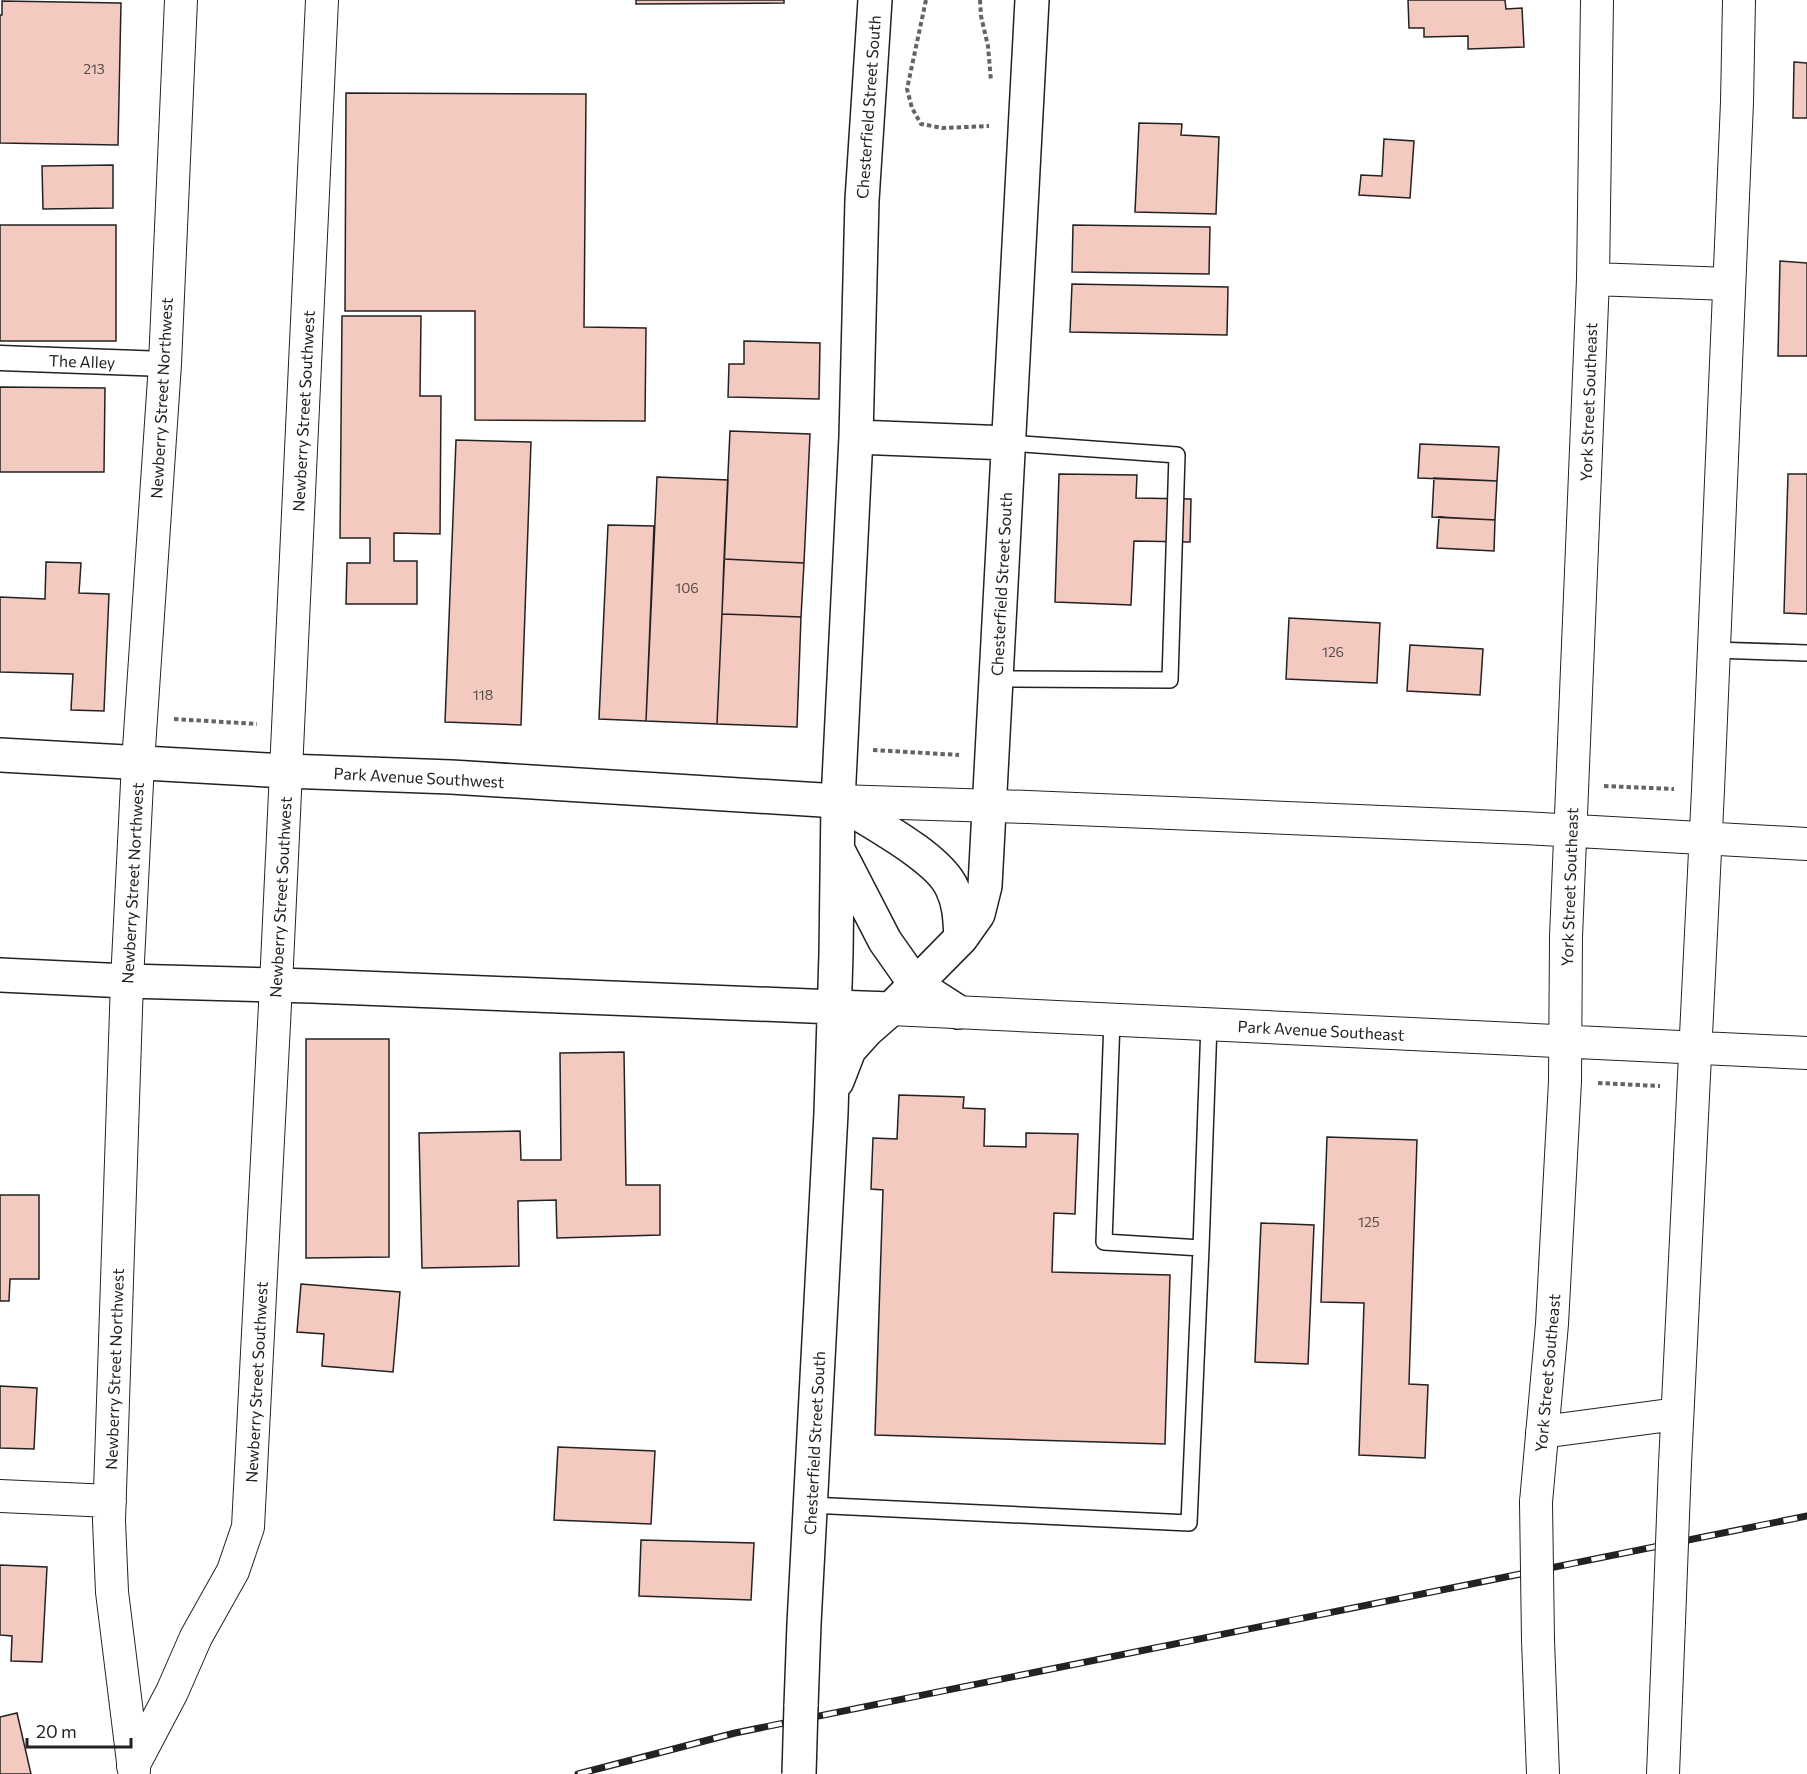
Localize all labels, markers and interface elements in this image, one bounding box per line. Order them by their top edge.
street label: Chesterfield Street South [852,14,884,200]
house number: 213 [83,60,105,77]
street label: Newberry Street Northwest [146,296,176,499]
street label: Newberry Street Southwest [288,309,318,512]
street label: York Street Southeast [1576,322,1600,482]
street label: The Alley [48,350,116,372]
street label: Chesterfield Street South [987,492,1015,676]
house number: 106 [675,579,699,596]
house number: 126 [1322,643,1344,660]
house number: 118 [473,686,493,703]
street label: Park Avenue Southwest [333,763,505,791]
street label: Newberry Street Northwest [117,781,147,984]
street label: Newberry Street Southwest [265,795,295,998]
street label: York Street Southeast [1557,807,1581,967]
street label: Park Avenue Southeast [1237,1016,1405,1044]
house number: 125 [1358,1213,1380,1230]
street label: Newberry Street Northwest [101,1267,127,1470]
street label: Newberry Street Southwest [241,1280,271,1483]
street label: York Street Southeast [1531,1292,1563,1453]
street label: Chesterfield Street South [800,1351,828,1535]
scale bar [27,1711,130,1749]
text: 20 m [36,1720,77,1742]

